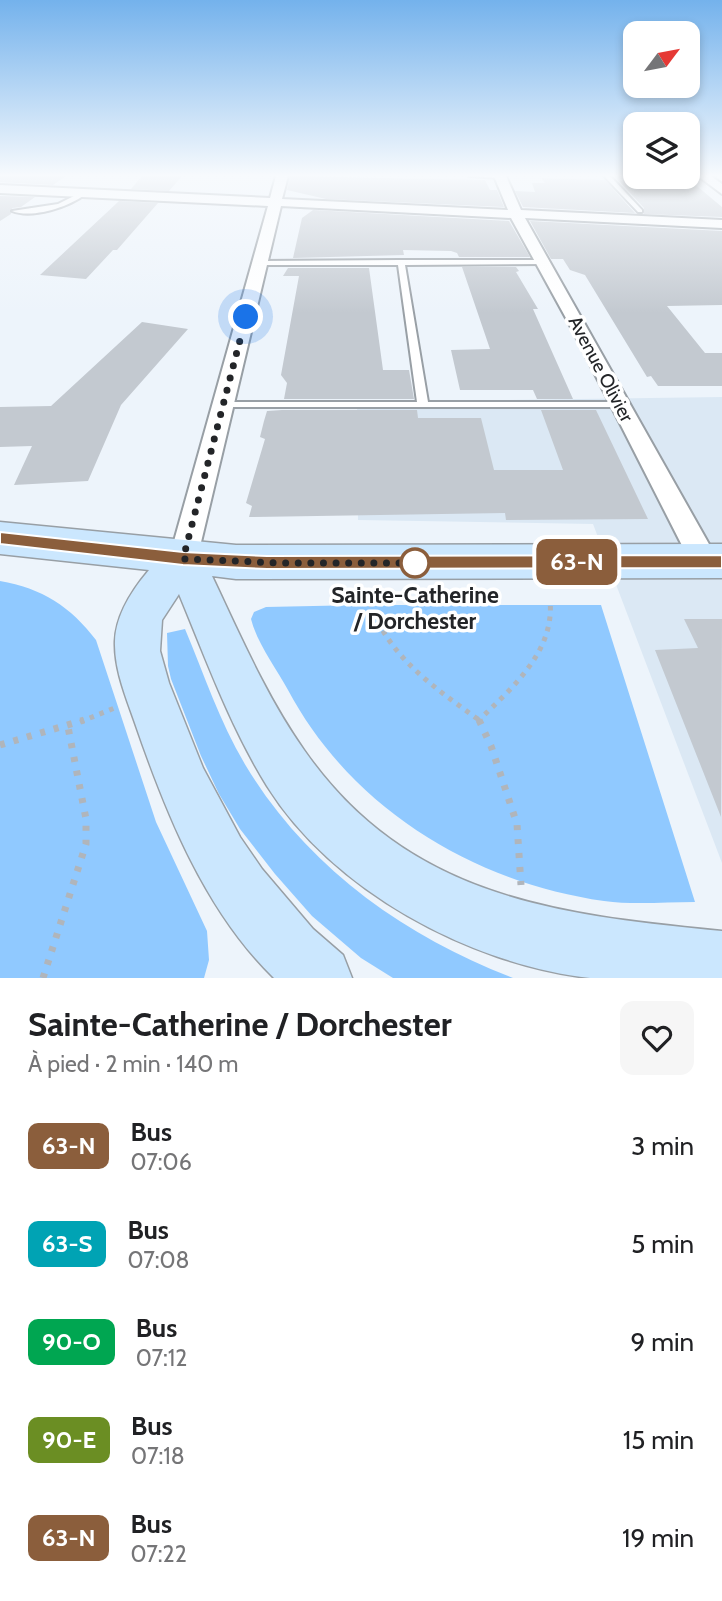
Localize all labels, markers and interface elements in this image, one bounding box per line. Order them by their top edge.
north arrow [623,21,700,98]
map controls [623,21,700,189]
button: layers [623,112,700,189]
your location [228,299,263,334]
street label: Avenue Olivier [563,312,639,426]
line badge: 63-N [528,539,626,585]
text: 63-N [550,547,604,576]
marker: Sainte-Catherine / Dorchester [400,548,430,578]
place label: Sainte-Catherine / Dorchester [331,581,499,635]
button: heart [620,1001,694,1075]
text: Sainte-Catherine / Dorchester [28,1004,452,1044]
text: À pied · 2 min · 140 m [28,1050,239,1078]
text: Bus [130,1116,172,1148]
text: 3 min [631,1130,694,1162]
text: 63-N [42,1131,95,1160]
text: 07:06 [130,1148,192,1176]
text: Bus [127,1214,169,1246]
text: 5 min [631,1228,694,1260]
text: 63-S [42,1229,92,1258]
text: 07:08 [127,1246,190,1274]
text: Bus [136,1312,177,1344]
text: 9 min [631,1326,694,1358]
text: 90-O [42,1327,101,1356]
text: 07:12 [136,1344,187,1372]
text: Bus [131,1410,173,1442]
text: 15 min [623,1424,694,1456]
text: 90-E [42,1425,96,1454]
text: 07:18 [131,1442,185,1470]
text: Bus [130,1508,172,1540]
text: 19 min [622,1522,694,1554]
text: 63-N [42,1523,95,1552]
text: 07:22 [130,1540,187,1568]

